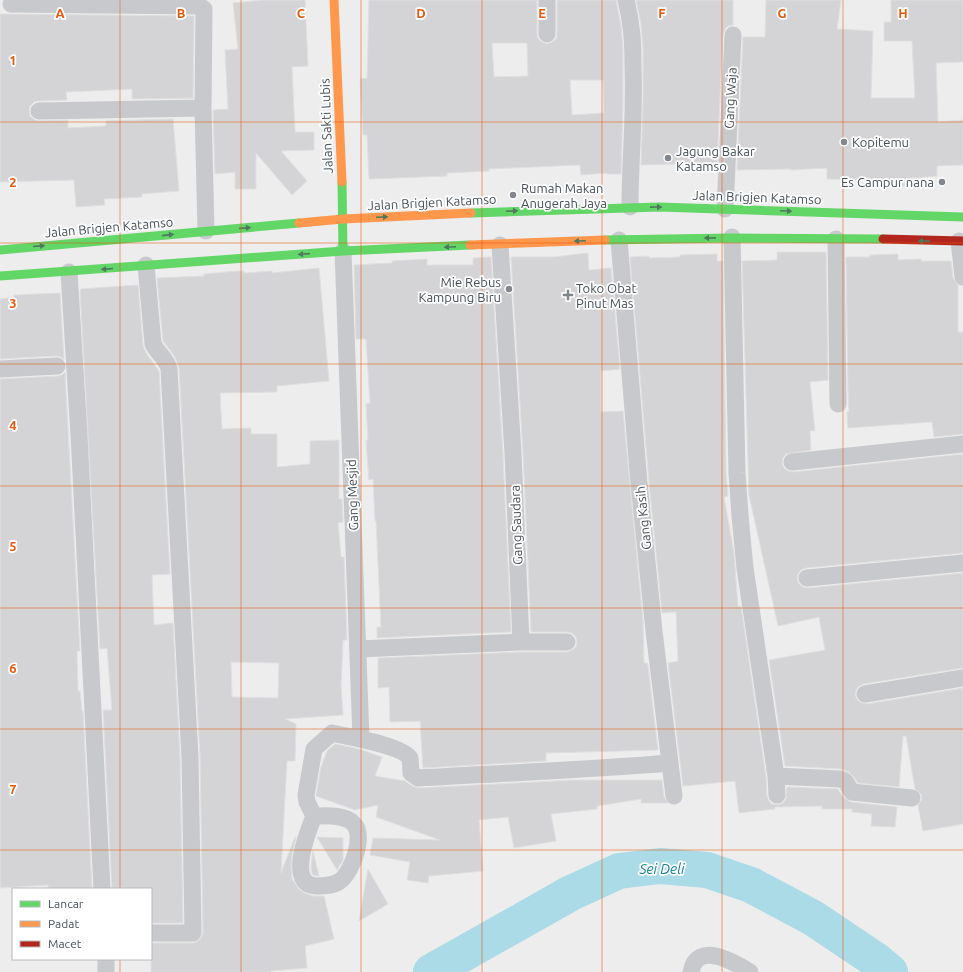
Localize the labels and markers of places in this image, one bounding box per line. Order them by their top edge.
place label: Kopitemu [852,135,909,149]
marker: Kopitemu [839,137,849,147]
place label: Jagung Bakar Katamso [676,144,755,173]
marker: Jagung Bakar Katamso [663,153,673,163]
place label: Es Campur nana [841,175,934,189]
marker: Es Campur nana [937,177,947,187]
place label: Rumah Makan Anugerah Jaya [521,181,607,210]
marker: Rumah Makan Anugerah Jaya [508,190,518,200]
place label: Mie Rebus Kampung Biru [419,275,501,304]
place label: Toko Obat Pinut Mas [576,281,637,310]
marker: Mie Rebus Kampung Biru [504,284,514,294]
marker: Toko Obat Pinut Mas [563,290,573,300]

